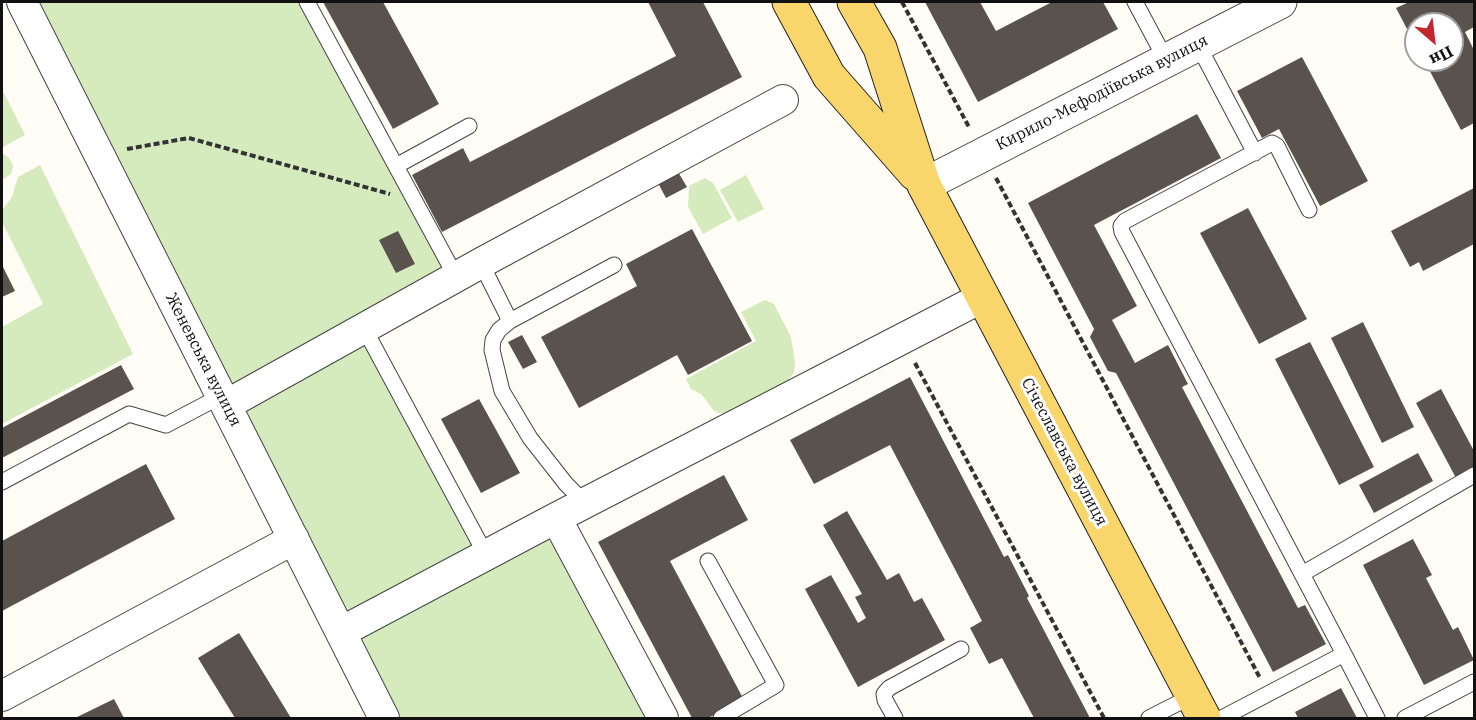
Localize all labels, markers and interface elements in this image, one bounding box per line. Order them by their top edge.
north arrow [1404,12,1464,72]
street label: Кирило-Мефодіївська вулиця [993,31,1211,155]
text: Пн [1426,42,1457,71]
street label: Женевська вулиця [161,290,245,430]
street label: Січеславська вулиця [1017,375,1111,529]

